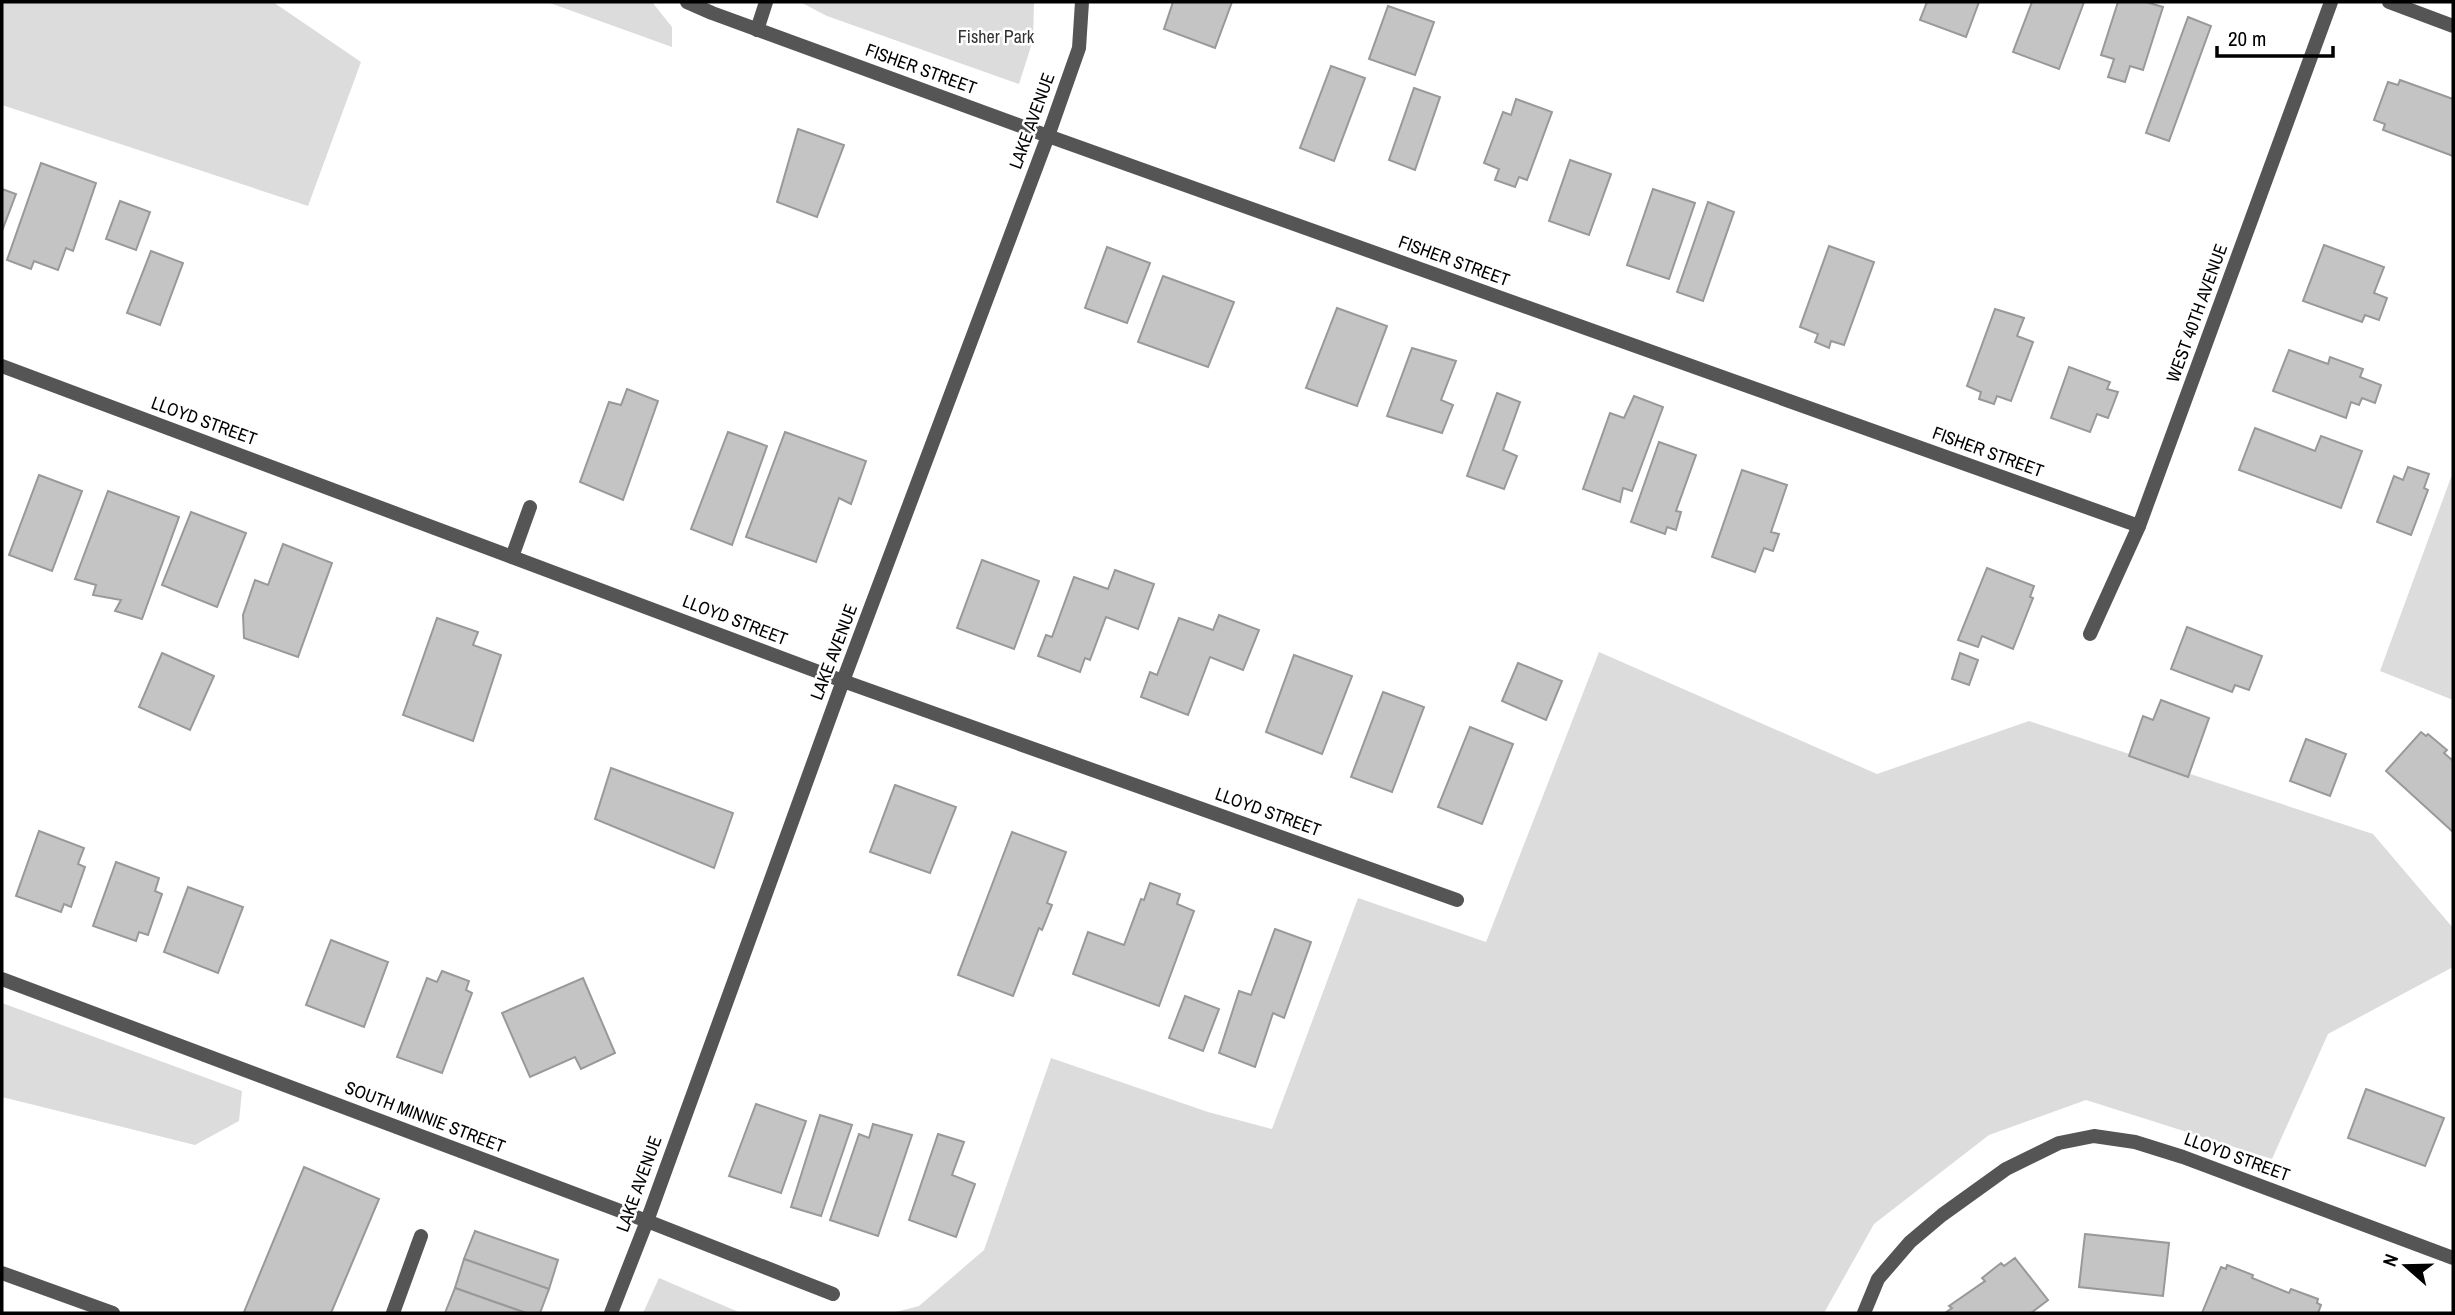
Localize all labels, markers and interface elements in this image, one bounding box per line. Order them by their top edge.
scale bar [2217,14,2332,58]
park label: Fisher Park [958,24,1035,49]
text: 20 m [2228,24,2266,53]
street label: FISHER STREET [862,37,980,100]
street label: LAKE AVENUE [1003,69,1060,172]
street label: FISHER STREET [1395,229,1513,292]
street label: WEST 40TH AVENUE [2160,240,2233,385]
street label: LLOYD STREET [148,390,260,451]
street label: FISHER STREET [1929,420,2047,483]
street label: LLOYD STREET [679,588,791,651]
street label: LAKE AVENUE [804,600,863,703]
street label: LLOYD STREET [1212,781,1324,842]
street label: SOUTH MINNIE STREET [341,1074,509,1159]
street label: LLOYD STREET [2181,1126,2293,1187]
street label: LAKE AVENUE [610,1132,667,1235]
north arrow [2371,1231,2441,1301]
text: N [2376,1250,2404,1270]

